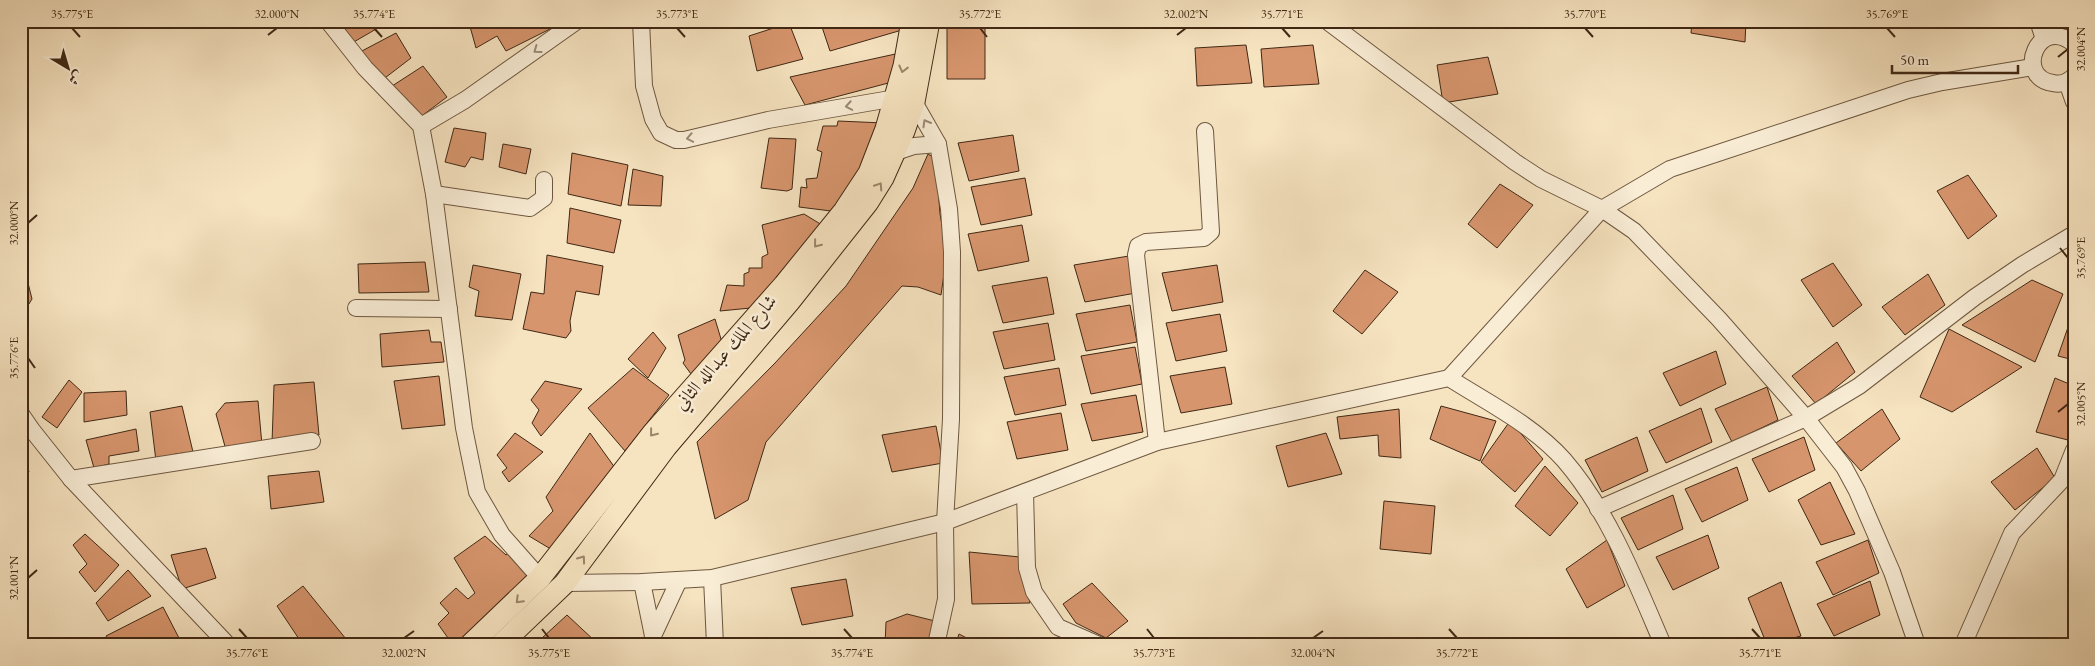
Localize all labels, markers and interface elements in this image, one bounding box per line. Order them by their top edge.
text: 35.775°E [51,6,93,22]
text: 32.000°N [255,6,300,22]
text: 35.774°E [353,6,395,22]
text: 35.773°E [656,6,698,22]
text: 35.772°E [959,6,1001,22]
text: 32.002°N [1164,6,1209,22]
text: 35.771°E [1261,6,1303,22]
text: 35.770°E [1564,6,1606,22]
text: 35.769°E [1866,6,1908,22]
text: 32.004°N [2073,26,2089,71]
north arrow [42,42,92,92]
scale bar [1892,42,2019,74]
one-way arrow [534,45,543,53]
text: 50 m [1900,50,1929,69]
one-way arrow [898,65,909,74]
text: ش [65,67,87,90]
one-way arrow [844,101,853,111]
one-way arrow [923,119,933,128]
one-way arrow [685,133,694,143]
one-way arrow [872,182,882,191]
text: 32.000°N [6,200,22,245]
text: 35.769°E [2073,237,2089,279]
one-way arrow [815,238,823,247]
street label: شارع الملك عبدالله الثاني [668,289,784,417]
text: 35.776°E [6,337,22,379]
text: 32.005°N [2073,381,2089,426]
one-way arrow [651,427,659,436]
text: 32.001°N [6,555,22,600]
one-way arrow [576,556,585,565]
one-way arrow [515,594,524,603]
text: 35.776°E [226,645,268,661]
text: 32.002°N [382,645,427,661]
text: 35.775°E [528,645,570,661]
text: 35.774°E [831,645,873,661]
text: 35.773°E [1133,645,1175,661]
text: 32.004°N [1291,645,1336,661]
text: 35.772°E [1436,645,1478,661]
text: 35.771°E [1739,645,1781,661]

